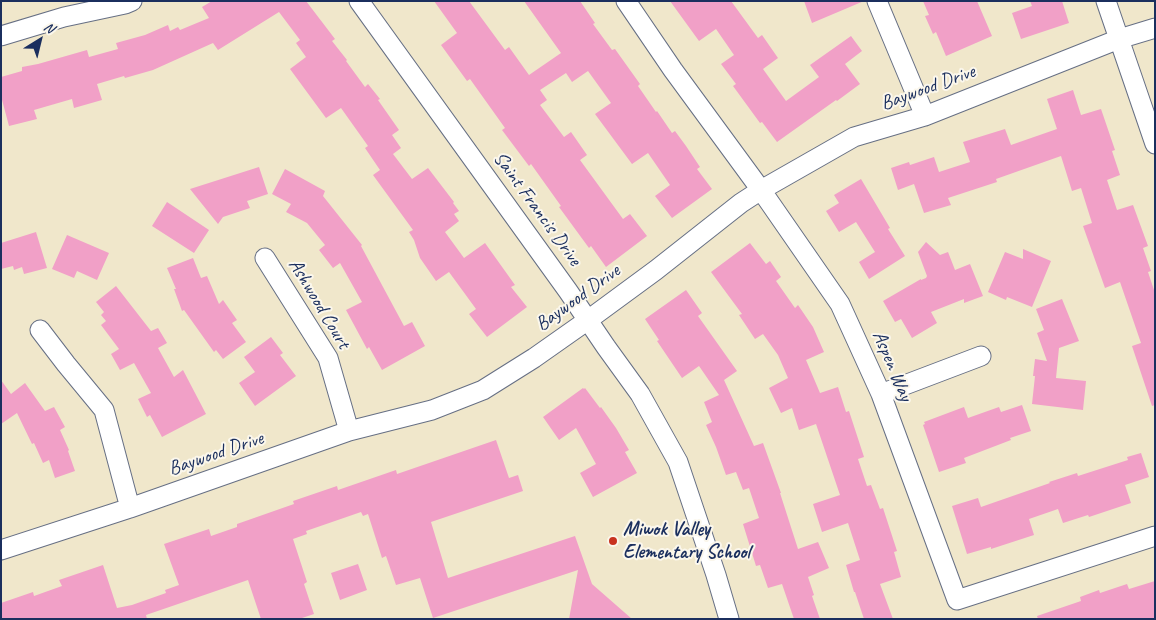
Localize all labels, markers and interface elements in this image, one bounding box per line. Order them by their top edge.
north arrow [15,15,65,65]
text: N [41,18,58,37]
street label: Baywood Drive [878,60,978,116]
street label: Saint Francis Drive [488,147,586,271]
street label: Ashwood Court [283,255,355,353]
street label: Baywood Drive [531,259,625,337]
street label: Aspen Way [866,327,918,405]
street label: Baywood Drive [165,427,267,481]
place label: Miwok Valley Elementary School [623,518,750,565]
marker: Miwok Valley Elementary School [607,535,619,547]

